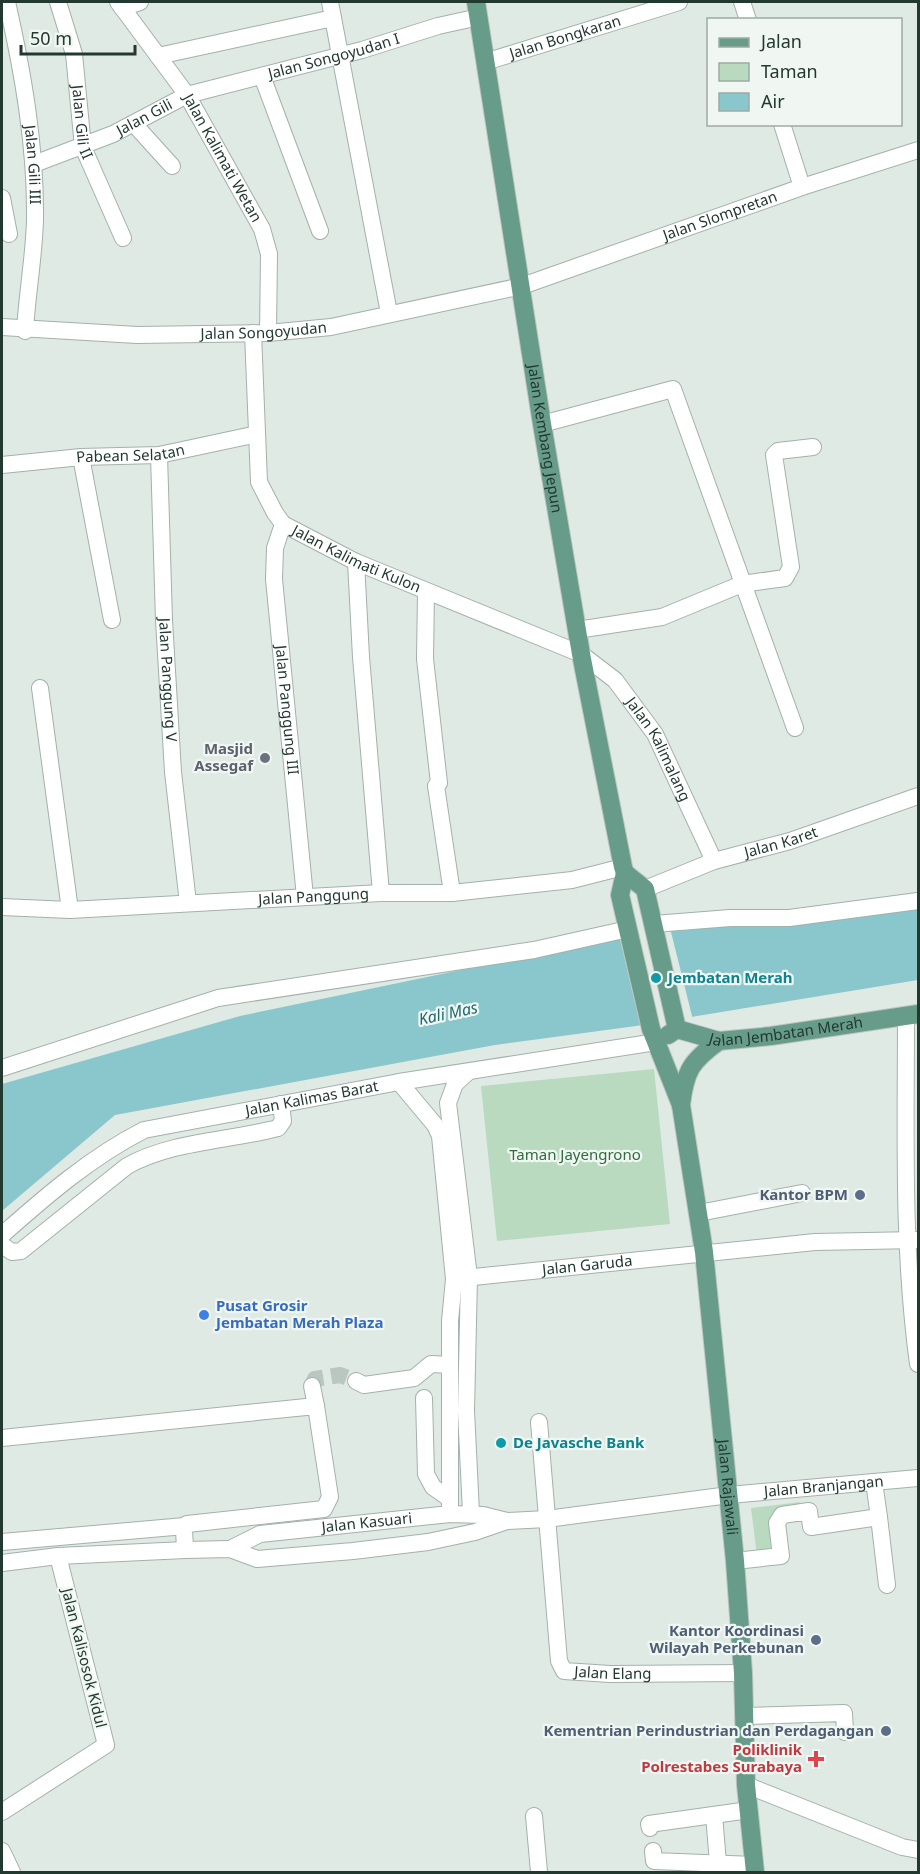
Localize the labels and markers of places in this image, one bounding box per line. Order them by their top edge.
place label: Masjid Assegaf [194,738,254,775]
marker: Masjid Assegaf [258,751,272,765]
place label: Jembatan Merah [666,967,792,987]
marker: Jembatan Merah [649,971,663,985]
place label: Kantor BPM [759,1184,848,1204]
marker: Kantor BPM [853,1188,867,1202]
place label: Pusat Grosir Jembatan Merah Plaza [214,1295,383,1332]
marker: Pusat Grosir Jembatan Merah Plaza [197,1308,211,1322]
place label: De Javasche Bank [513,1432,645,1452]
marker: De Javasche Bank [494,1436,508,1450]
place label: Kantor Koordinasi Wilayah Perkebunan [649,1620,804,1657]
marker: Kantor Koordinasi Wilayah Perkebunan [809,1633,823,1647]
place label: Kementrian Perindustrian dan Perdagangan [543,1720,874,1740]
marker: Kementrian Perindustrian dan Perdagangan [879,1724,893,1738]
place label: Poliklinik Polrestabes Surabaya [641,1739,803,1776]
marker: Poliklinik Polrestabes Surabaya [807,1750,825,1768]

